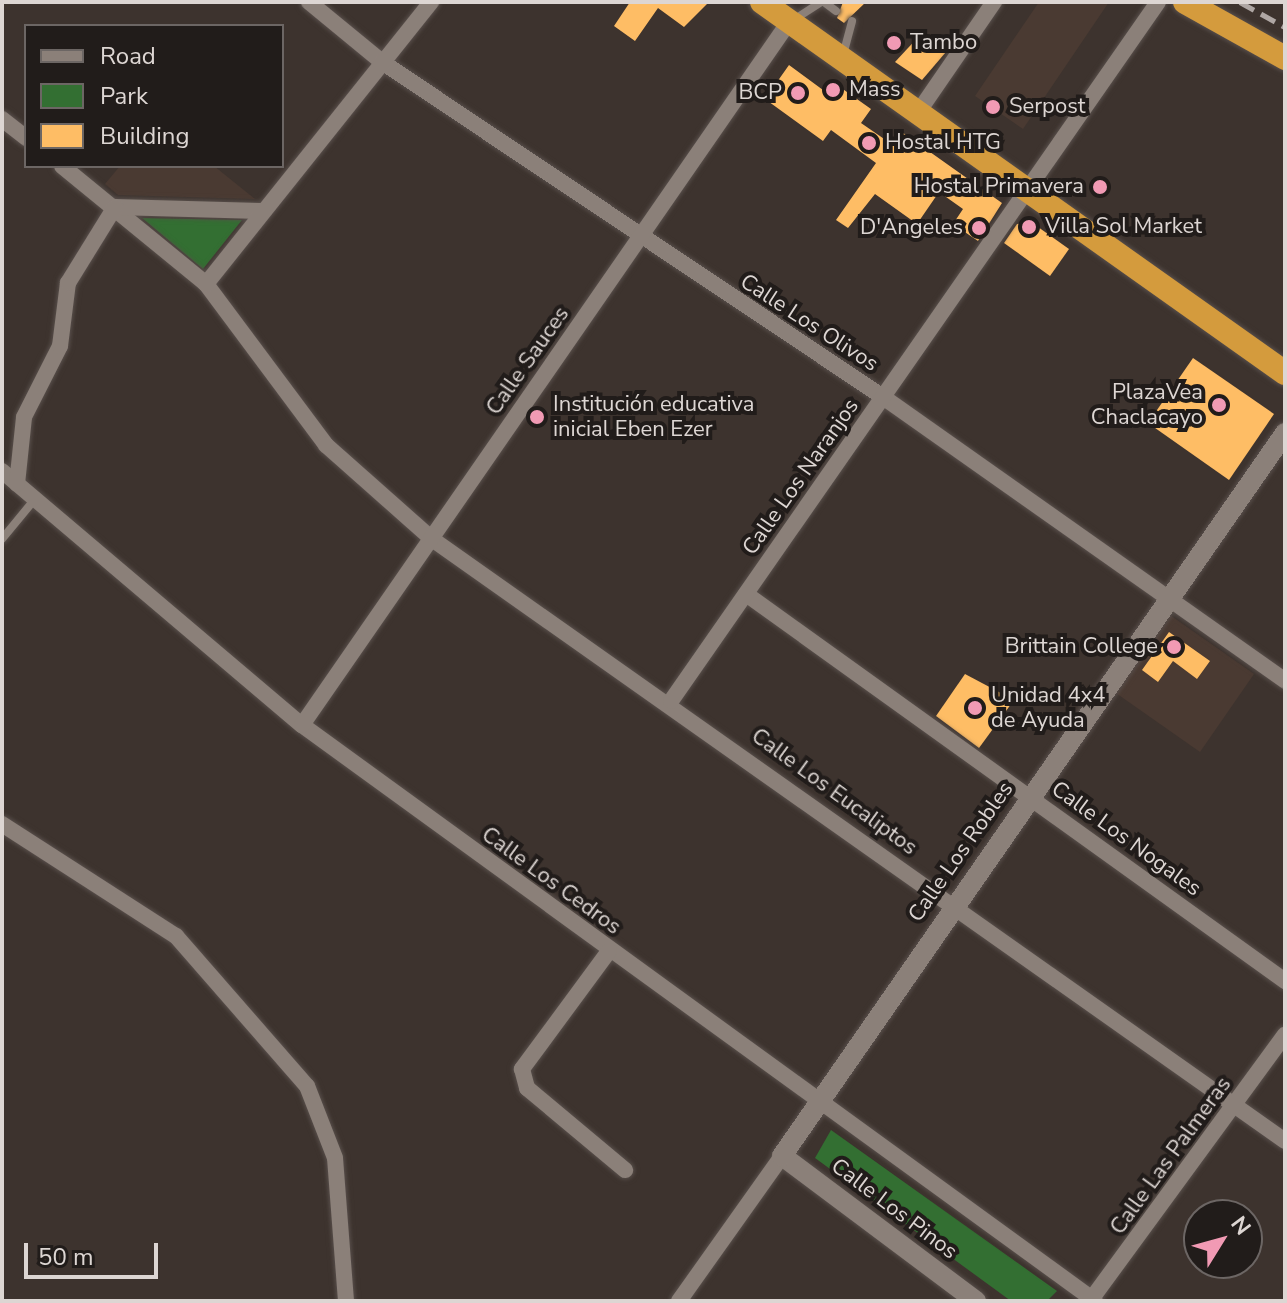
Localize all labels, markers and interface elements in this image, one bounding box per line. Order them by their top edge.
legend [24,24,284,168]
place label: Tambo [910,30,977,56]
marker: Tambo [885,34,903,52]
text: Road [100,40,156,72]
place label: Mass [849,77,901,103]
text: Park [100,80,148,112]
place label: BCP [738,80,782,106]
marker: Mass [824,81,842,99]
marker: BCP [789,84,807,102]
place label: Serpost [1009,94,1085,120]
marker: Serpost [984,98,1002,116]
text: Building [100,120,190,152]
place label: Hostal HTG [885,130,1001,156]
marker: Hostal HTG [860,134,878,152]
place label: Hostal Primavera [914,174,1084,200]
marker: Hostal Primavera [1091,178,1109,196]
place label: Villa Sol Market [1045,214,1202,240]
place label: D'Angeles [860,215,963,241]
marker: Villa Sol Market [1020,218,1038,236]
marker: D'Angeles [970,219,988,237]
street label: Calle Los Olivos [735,269,883,377]
street label: Calle Sauces [481,302,575,420]
place label: PlazaVea Chaclacayo [1091,379,1203,430]
place label: Institución educativa inicial Eben Ezer [553,391,754,442]
street label: Calle Los Naranjos [737,394,865,560]
marker: PlazaVea Chaclacayo [1210,396,1228,414]
marker: Institución educativa inicial Eben Ezer [528,408,546,426]
place label: Brittain College [1005,634,1158,660]
marker: Brittain College [1165,638,1183,656]
place label: Unidad 4x4 de Ayuda [991,682,1106,734]
marker: Unidad 4x4 de Ayuda [966,699,984,717]
street label: Calle Los Eucaliptos [746,723,922,861]
street label: Calle Los Nogales [1046,776,1206,902]
street label: Calle Los Robles [903,777,1019,927]
street label: Calle Los Cedros [476,822,626,940]
street label: Calle Las Palmeras [1105,1072,1237,1240]
street label: Calle Los Pinos [826,1153,962,1265]
north arrow [1183,1199,1263,1279]
text: N [1224,1210,1258,1241]
scale bar [28,1227,162,1277]
text: 50 m [38,1241,94,1273]

